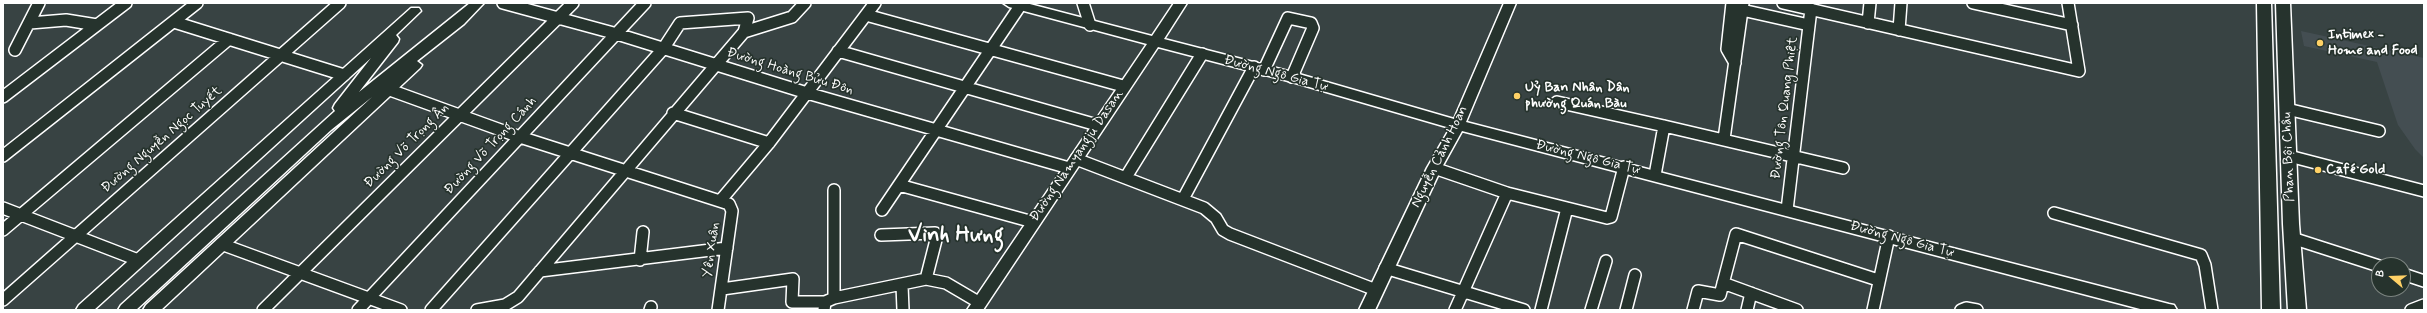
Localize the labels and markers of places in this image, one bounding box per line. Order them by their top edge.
place label: Intimex - Home and Food [2328,27,2417,60]
marker: Intimex - Home and Food [2315,38,2325,48]
place label: Uỷ Ban Nhân Dân phường Quán Bàu [1525,80,1630,112]
marker: Uỷ Ban Nhân Dân phường Quán Bàu [1512,91,1522,101]
place label: Café Gold [2326,162,2385,178]
marker: Café Gold [2313,165,2323,175]

